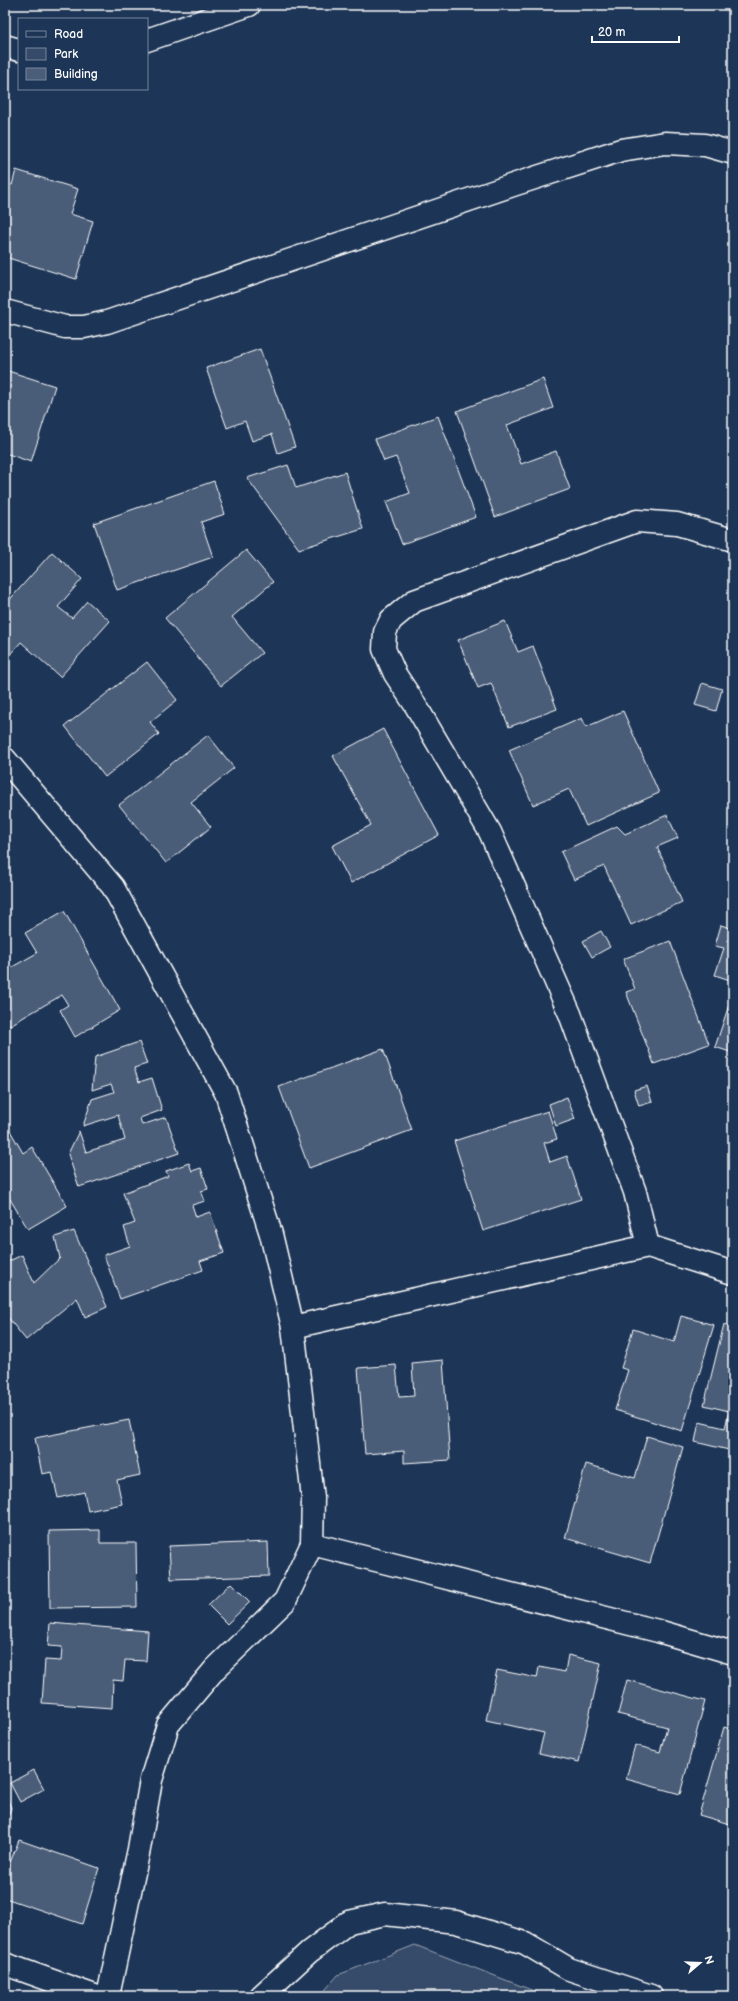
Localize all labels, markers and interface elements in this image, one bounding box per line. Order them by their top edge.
legend [18,18,148,90]
scale bar [592,18,679,44]
text: 20 m [598,25,625,40]
text: Road [54,27,83,42]
text: Park [54,47,78,62]
text: Building [54,67,98,82]
north arrow [680,1943,720,1983]
text: N [701,1954,716,1966]

